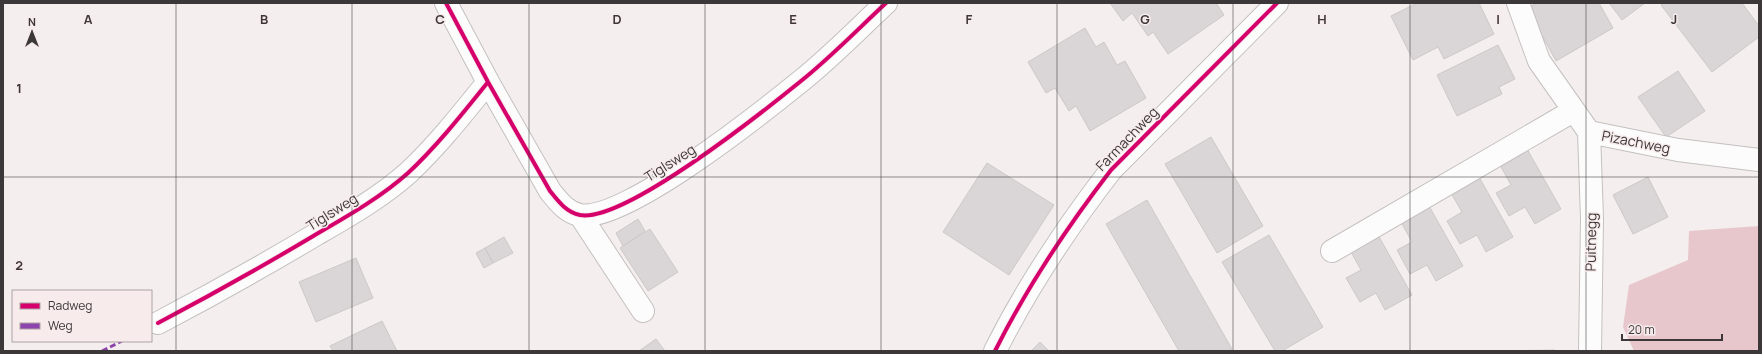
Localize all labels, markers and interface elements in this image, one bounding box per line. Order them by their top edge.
text: A [84,10,93,28]
text: B [260,10,268,28]
text: C [435,10,445,28]
text: D [612,10,622,28]
text: E [789,10,797,28]
text: F [966,10,973,28]
text: G [1140,10,1150,28]
text: H [1317,10,1327,28]
text: I [1496,10,1500,28]
text: J [1671,10,1677,28]
north arrow [12,12,52,52]
text: N [28,14,36,29]
text: 1 [16,79,22,97]
street label: Farmachweg [1091,102,1162,175]
street label: Pizachweg [1600,126,1672,157]
street label: Tiglsweg [640,139,699,186]
street label: Tiglsweg [302,188,361,235]
street label: Puitnegg [1580,212,1601,271]
text: 2 [15,256,23,274]
legend [12,290,152,342]
text: Radweg [48,297,92,314]
scale bar [1622,316,1722,342]
text: Weg [48,317,73,334]
text: 20 m [1628,321,1655,338]

